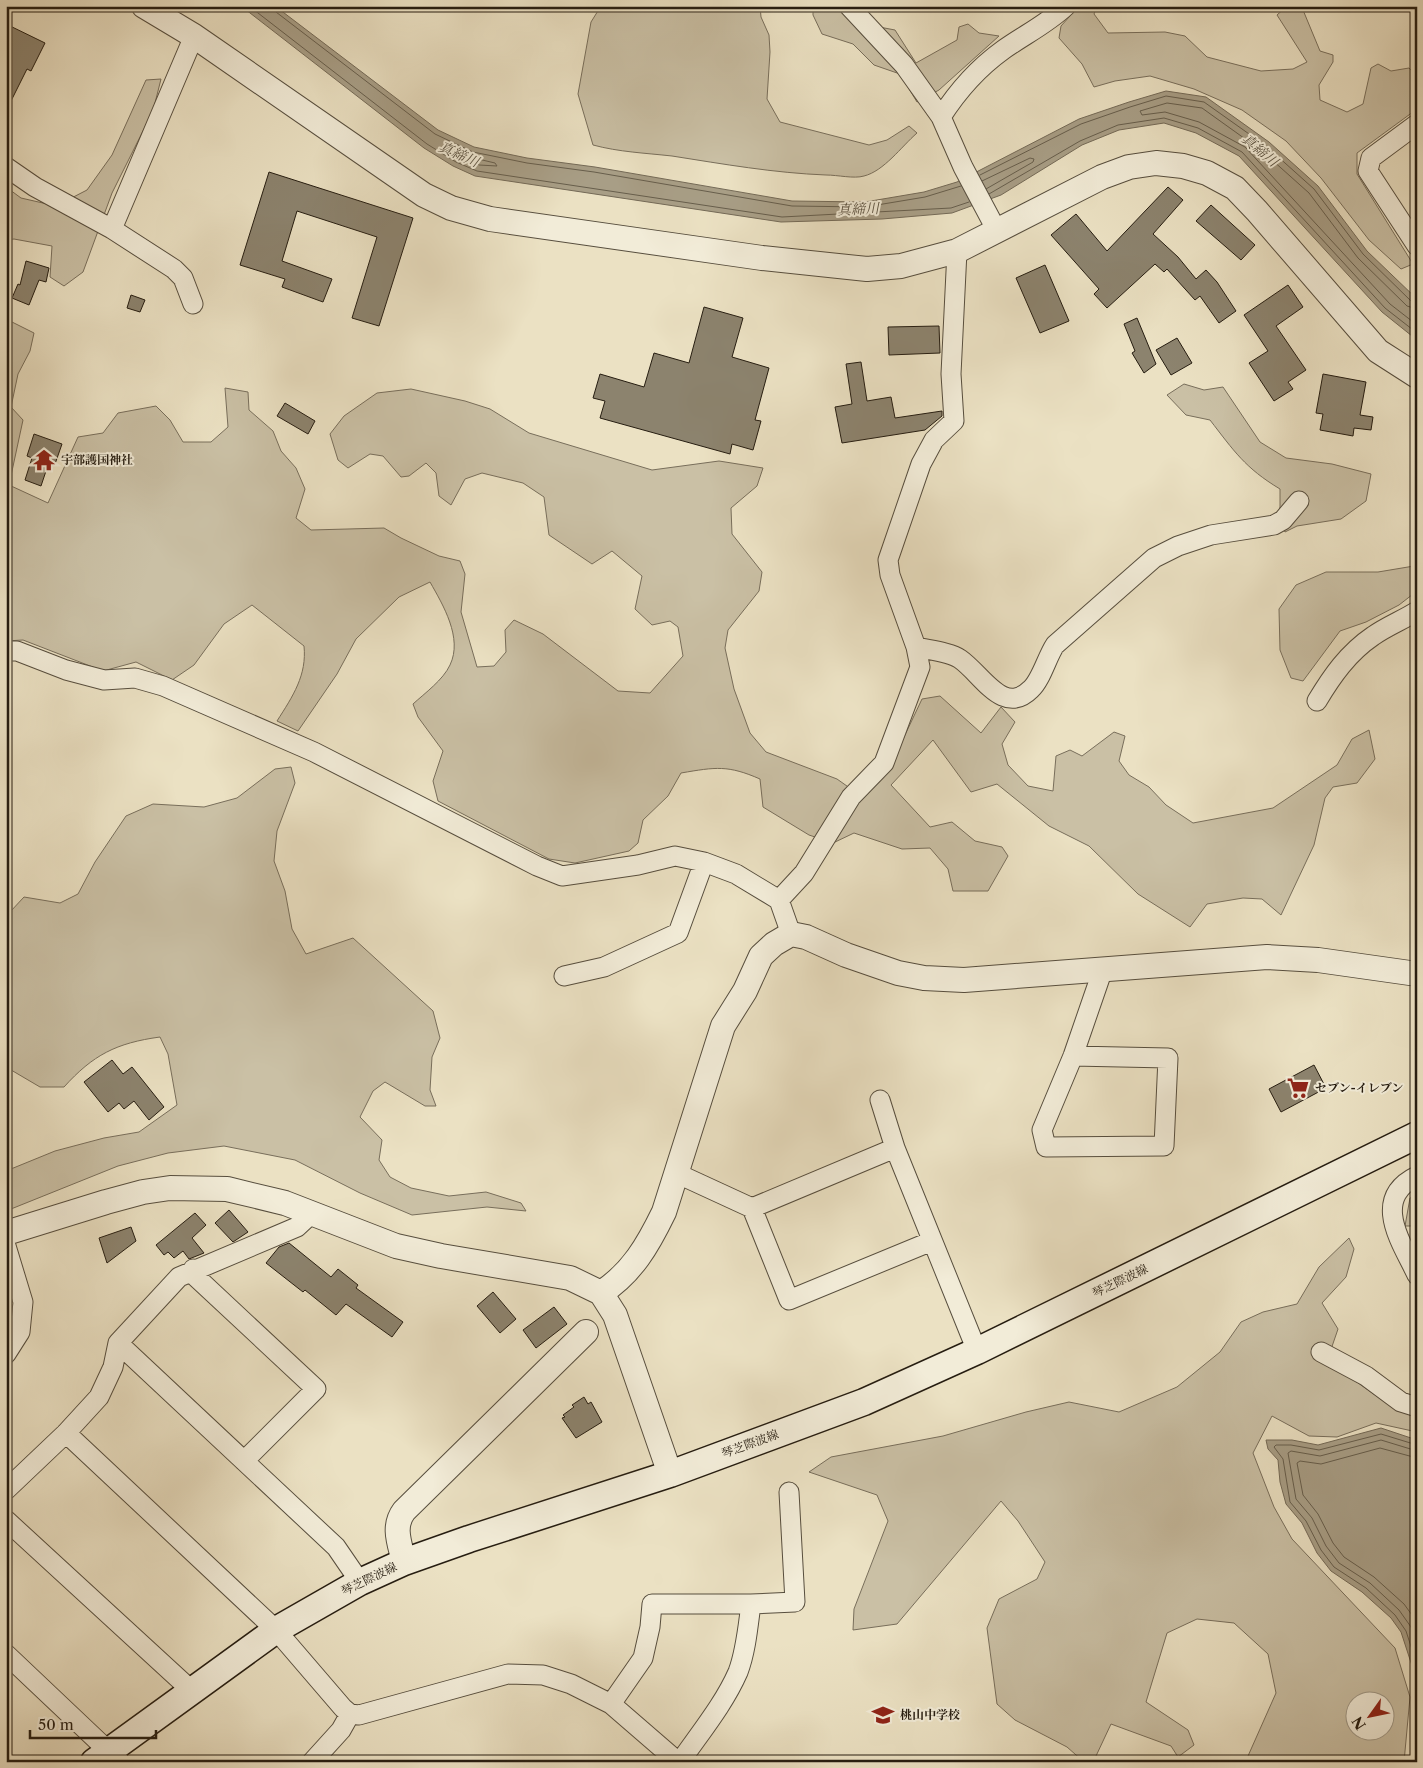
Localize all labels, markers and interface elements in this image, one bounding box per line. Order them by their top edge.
water label: 真締川 [1238,130,1283,172]
water label: 真締川 [436,137,484,172]
water label: 真締川 [837,199,881,219]
temple icon: 宇部護国神社 [31,447,57,473]
place label: 宇部護国神社 [61,452,133,467]
supermarket icon: セブン-イレブン [1285,1075,1311,1101]
place label: セブン-イレブン [1315,1080,1403,1095]
street label: 琴芝際波線 [1090,1261,1150,1300]
street label: 琴芝際波線 [719,1426,781,1461]
street label: 琴芝際波線 [339,1559,399,1598]
north arrow [1346,1690,1396,1740]
school or university icon: 桃山中学校 [870,1702,896,1728]
place label: 桃山中学校 [900,1707,960,1722]
scale bar [30,1708,156,1740]
text: N [1348,1713,1370,1733]
text: 50 m [38,1715,74,1734]

